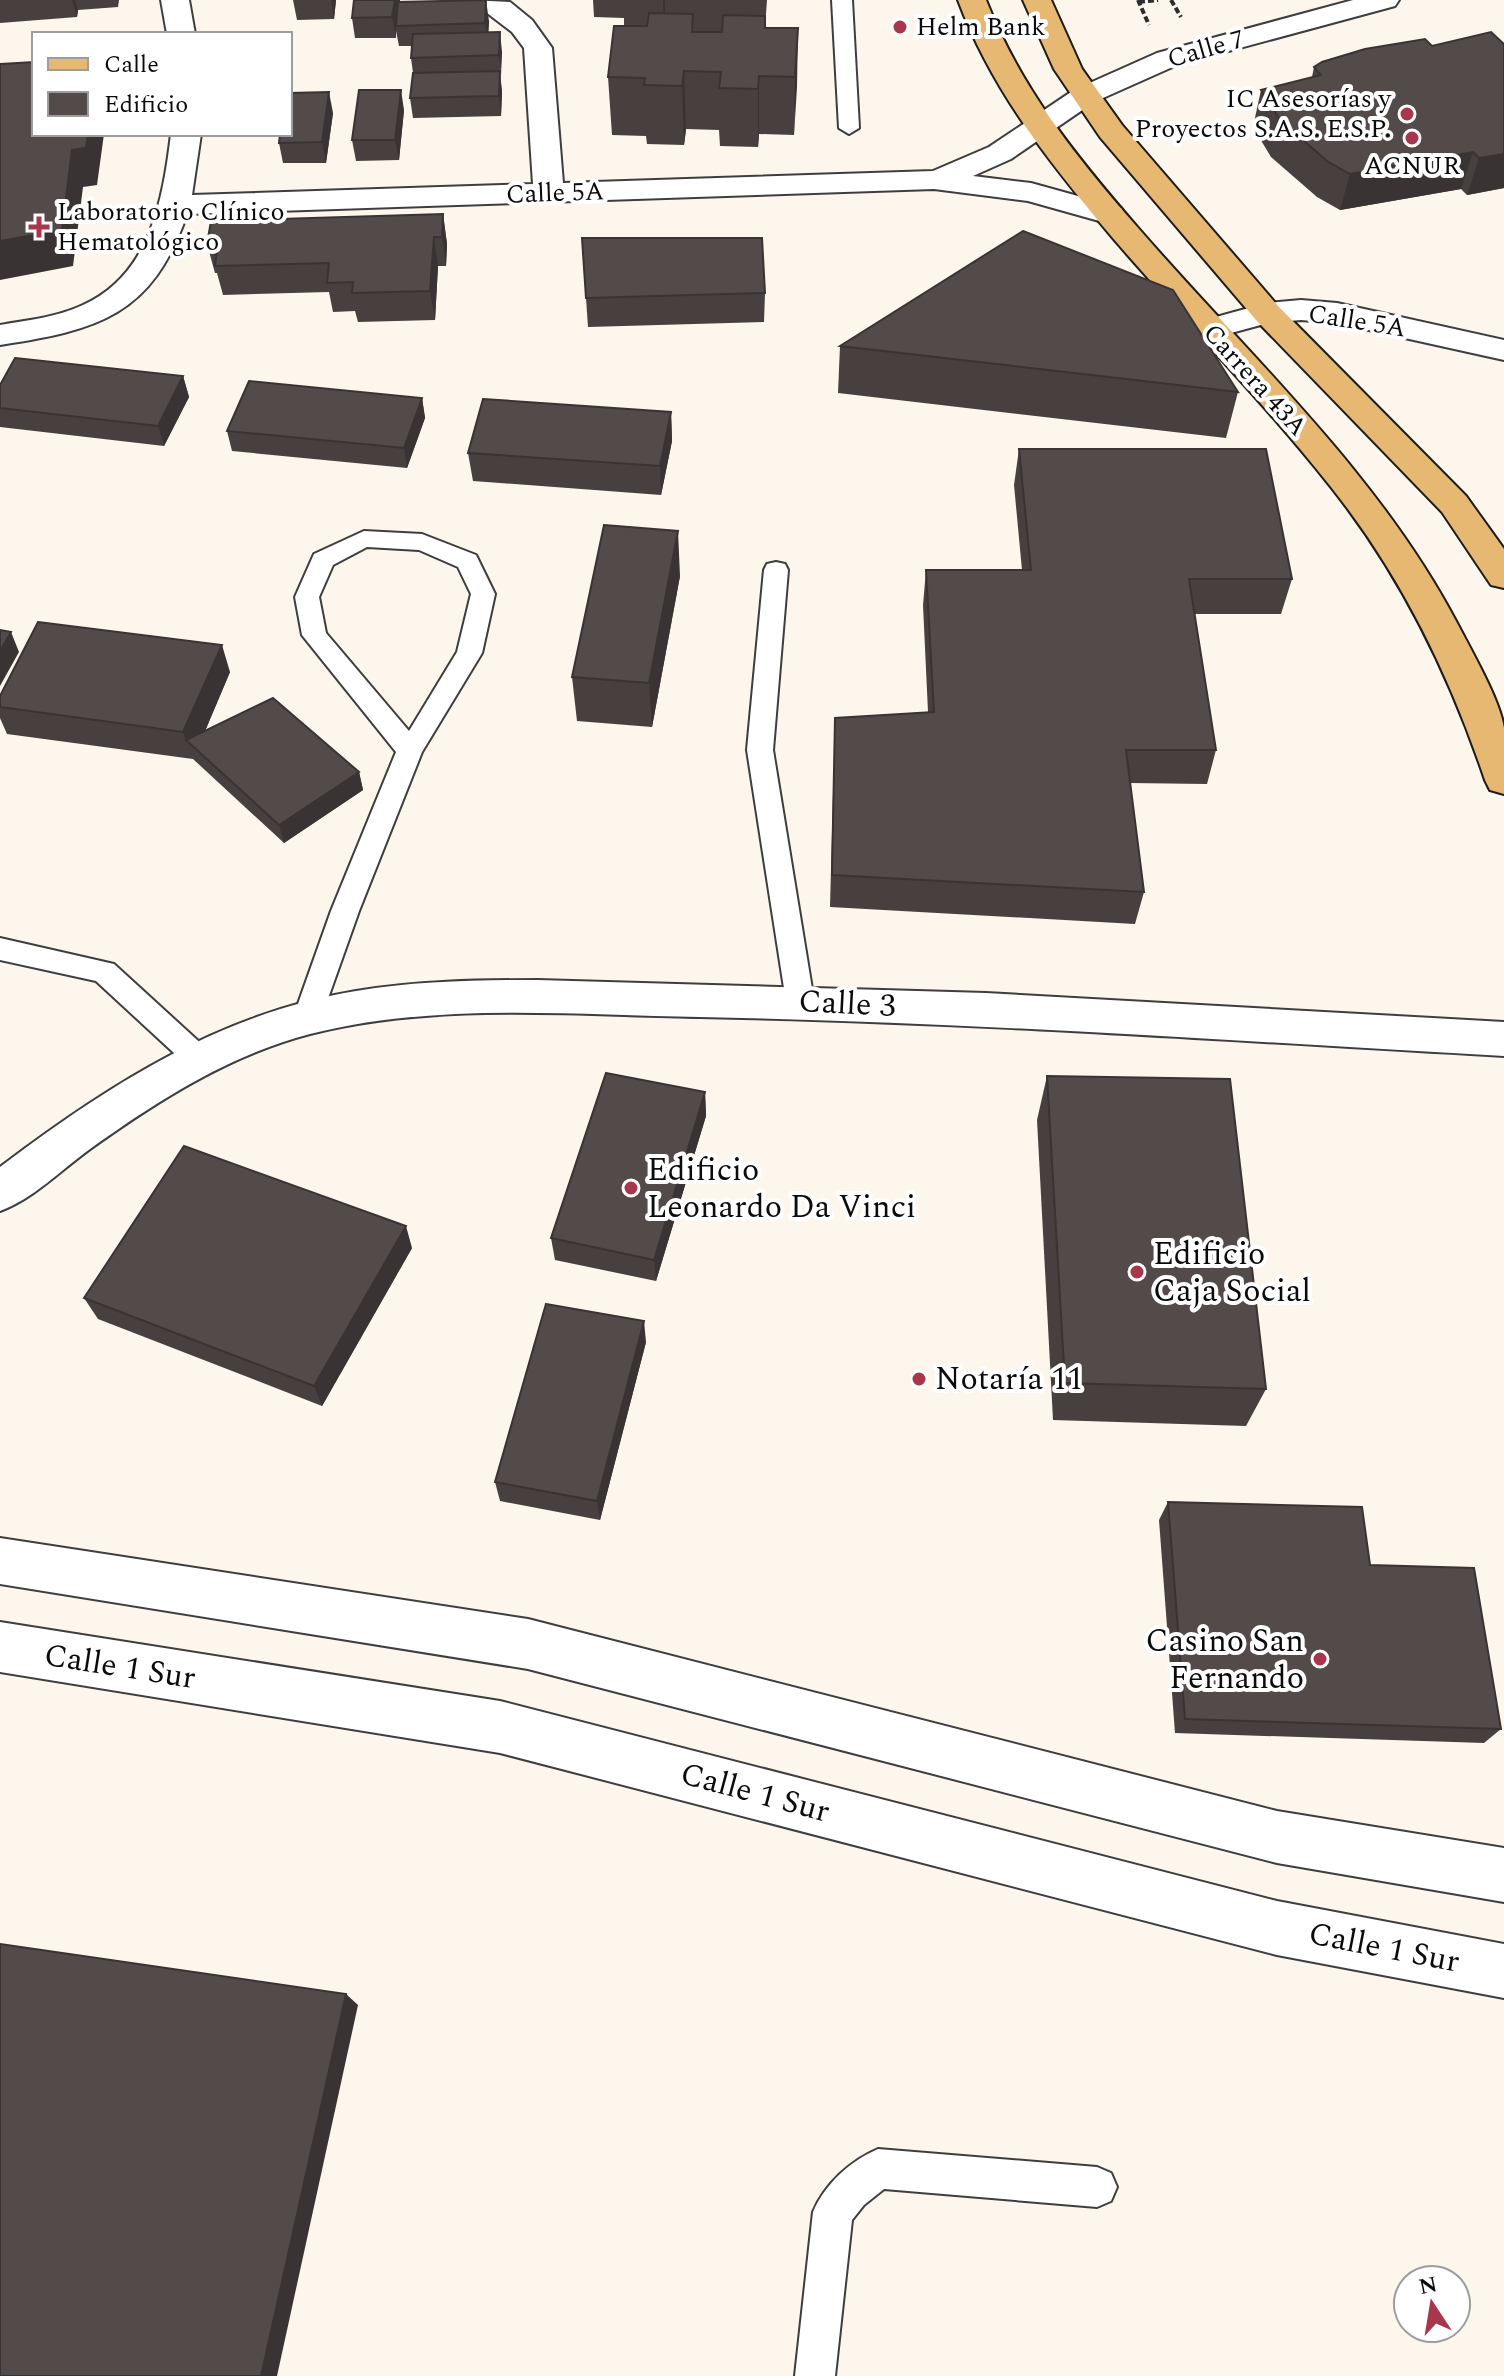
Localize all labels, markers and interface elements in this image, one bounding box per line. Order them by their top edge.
place label: Helm Bank [916,7,1046,47]
marker: Helm Bank [891,18,909,36]
street label: Calle 7 [1163,19,1249,79]
legend [32,32,292,136]
text: Calle [104,47,159,83]
place label: IC Asesorías y Proyectos S.A.S. E.S.P. [1135,79,1393,149]
text: Edificio [104,87,188,123]
marker: IC Asesorías y Proyectos S.A.S. E.S.P. [1398,105,1416,123]
marker: ACNUR [1403,129,1421,147]
place label: ACNUR [1364,146,1461,186]
street label: Calle 5A [505,171,605,215]
place label: Laboratorio Clínico Hematológico [57,192,285,262]
marker: Laboratorio Clínico Hematológico [28,216,50,238]
street label: Calle 5A [1305,294,1409,348]
street label: Carrera 43A [1193,315,1317,445]
street label: Calle 3 [797,977,897,1031]
place label: Edificio Leonardo Da Vinci [647,1146,916,1232]
marker: Edificio Leonardo Da Vinci [622,1179,640,1197]
place label: Edificio Caja Social [1153,1230,1311,1316]
marker: Edificio Caja Social [1128,1263,1146,1281]
place label: Notaría 11 [935,1355,1083,1404]
marker: Notaría 11 [910,1370,928,1388]
place label: Casino San Fernando [1145,1617,1304,1703]
street label: Calle 1 Sur [41,1631,199,1703]
marker: Casino San Fernando [1311,1650,1329,1668]
street label: Calle 1 Sur [675,1750,835,1836]
street label: Calle 1 Sur [1304,1909,1464,1987]
north arrow [1392,2264,1472,2344]
text: N [1416,2268,1440,2304]

